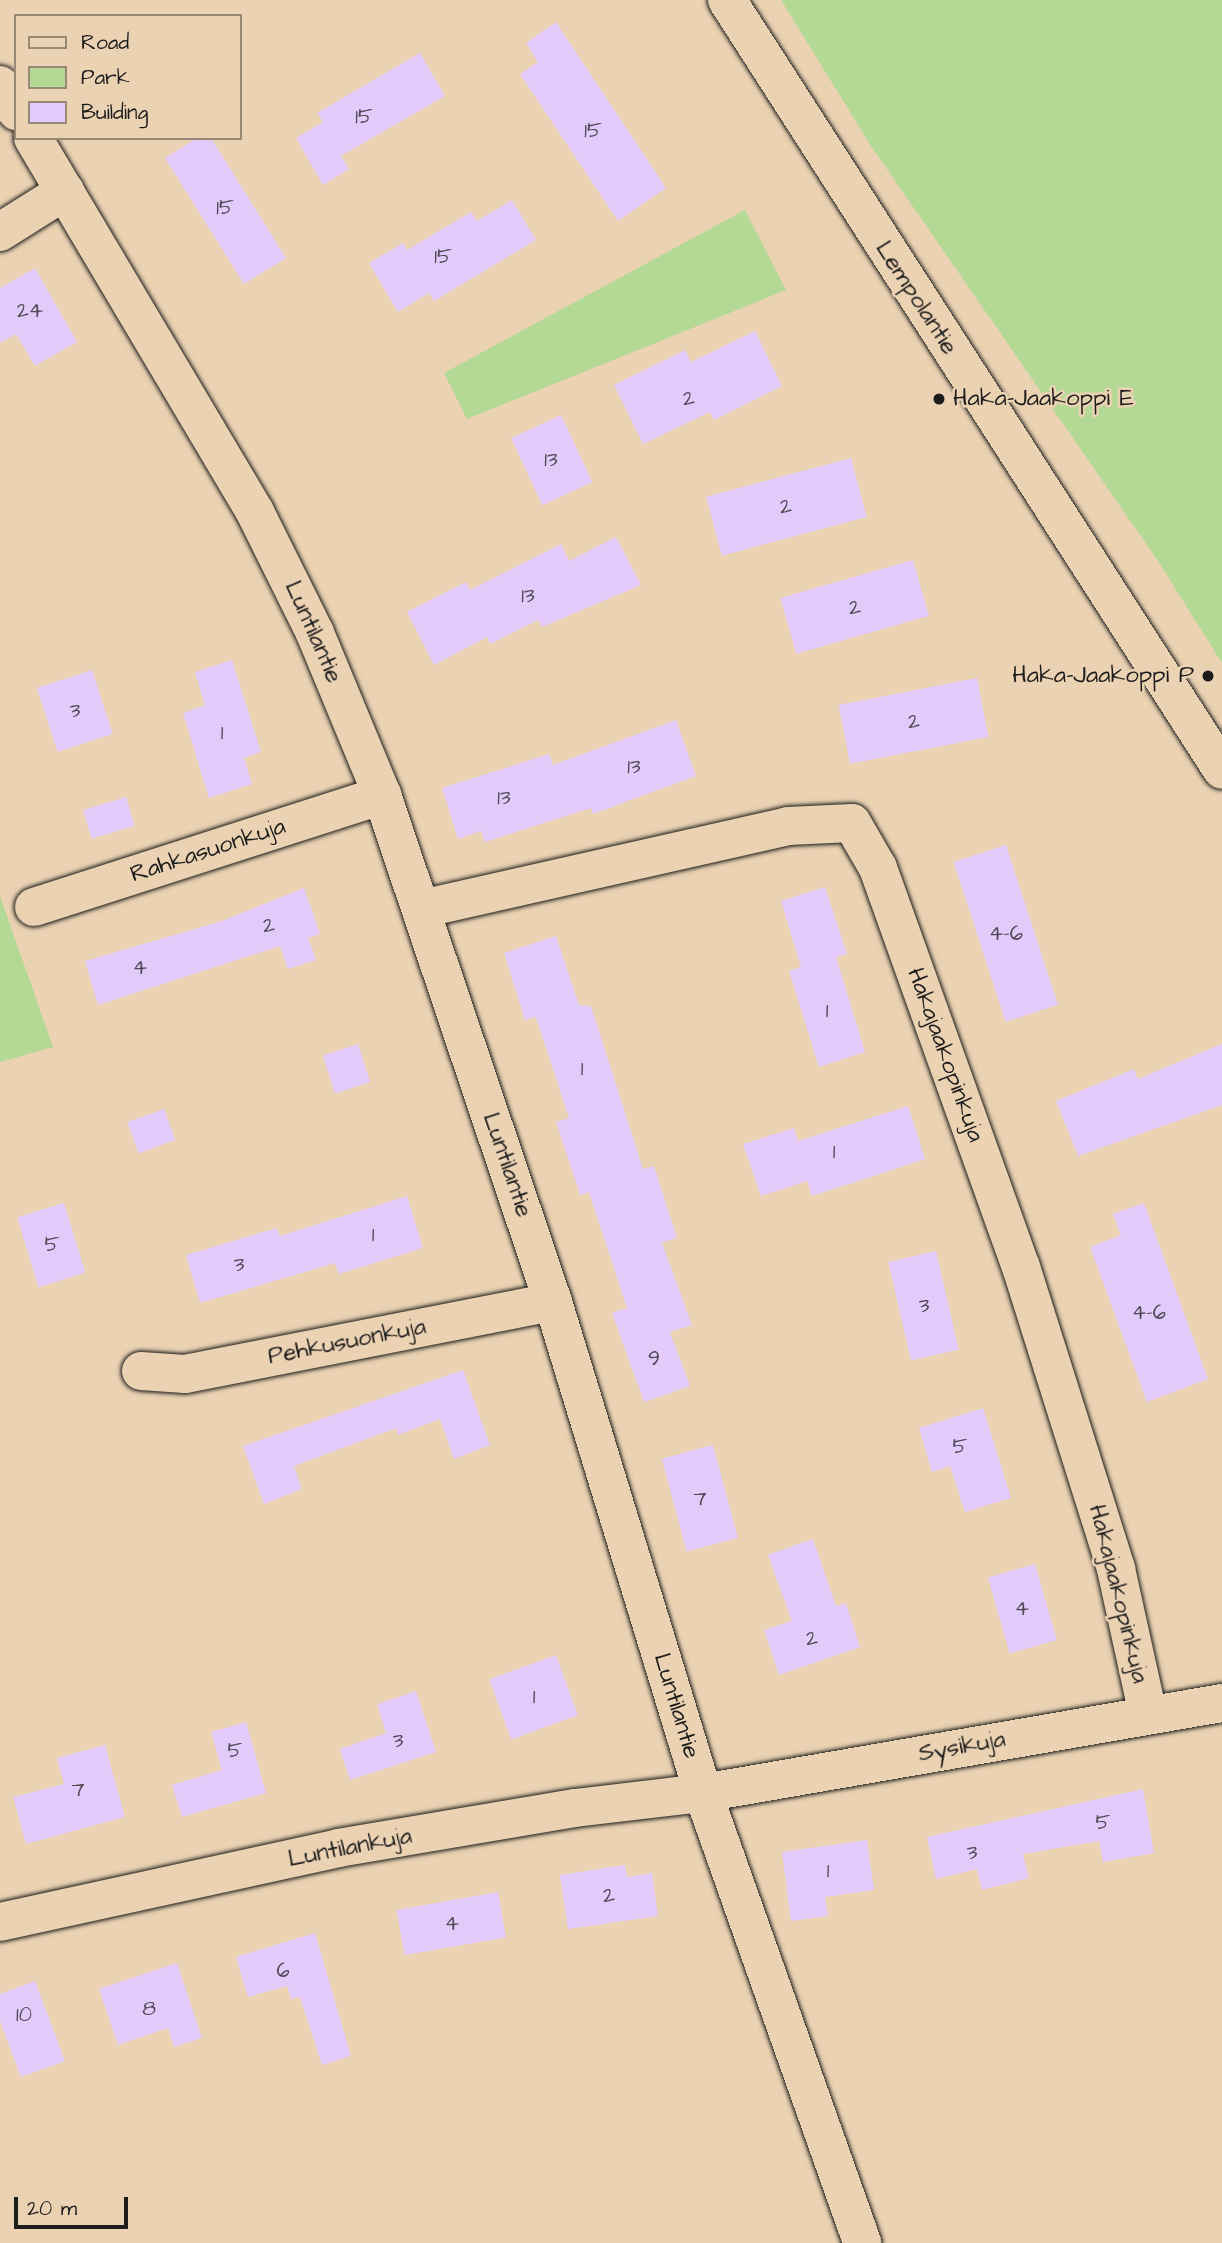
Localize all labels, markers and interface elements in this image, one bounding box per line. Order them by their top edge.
legend [14,14,242,140]
text: Road [81,28,129,57]
text: Park [81,63,130,92]
text: Building [81,98,148,127]
house number: 15 [355,104,373,130]
house number: 15 [584,118,602,144]
house number: 15 [216,195,234,221]
street label: Lempolantie [869,236,963,360]
house number: 15 [434,244,452,270]
house number: 24 [17,298,43,324]
place label: Haka-Jaakoppi E [953,385,1134,413]
house number: 2 [683,386,695,412]
marker: Haka-Jaakoppi E [931,391,947,407]
house number: 13 [544,447,558,473]
house number: 2 [780,494,792,520]
street label: Luntilantie [278,577,348,687]
house number: 13 [521,583,535,609]
house number: 2 [849,595,861,621]
place label: Haka-Jaakoppi P [1012,662,1194,690]
marker: Haka-Jaakoppi P [1200,668,1216,684]
house number: 3 [70,698,80,724]
house number: 2 [908,709,920,735]
house number: 1 [221,720,223,746]
house number: 13 [627,754,641,780]
house number: 13 [497,785,511,811]
street label: Rahkasuonkuja [127,812,289,890]
house number: 2 [263,913,275,939]
house number: 4-6 [989,921,1023,947]
house number: 4 [133,955,147,981]
street label: Hakajaakopinkuja [900,964,990,1146]
house number: 1 [826,998,828,1024]
house number: 1 [581,1056,583,1082]
street label: Luntilantie [476,1109,538,1221]
house number: 1 [833,1139,835,1165]
house number: 1 [372,1222,374,1248]
house number: 5 [45,1232,59,1258]
house number: 3 [234,1252,244,1278]
house number: 3 [919,1293,929,1319]
house number: 4-6 [1132,1300,1166,1326]
street label: Pehkusuonkuja [266,1313,428,1371]
house number: 9 [648,1346,660,1372]
house number: 5 [953,1434,967,1460]
house number: 7 [694,1486,706,1512]
street label: Hakajaakopinkuja [1082,1502,1154,1686]
house number: 4 [1015,1596,1029,1622]
house number: 2 [806,1626,818,1652]
street label: Luntilantie [646,1650,706,1762]
house number: 1 [533,1684,535,1710]
street label: Sysikuja [916,1725,1008,1769]
house number: 3 [393,1728,403,1754]
house number: 5 [228,1738,242,1764]
house number: 7 [72,1777,84,1803]
house number: 5 [1096,1810,1110,1836]
street label: Luntilankuja [286,1822,414,1874]
house number: 3 [967,1840,977,1866]
house number: 1 [827,1858,829,1884]
house number: 2 [603,1883,615,1909]
house number: 4 [445,1911,459,1937]
house number: 6 [276,1958,290,1984]
house number: 8 [142,1996,156,2022]
house number: 10 [16,2002,32,2028]
scale bar [18,2184,131,2228]
text: 20 m [27,2194,77,2223]

